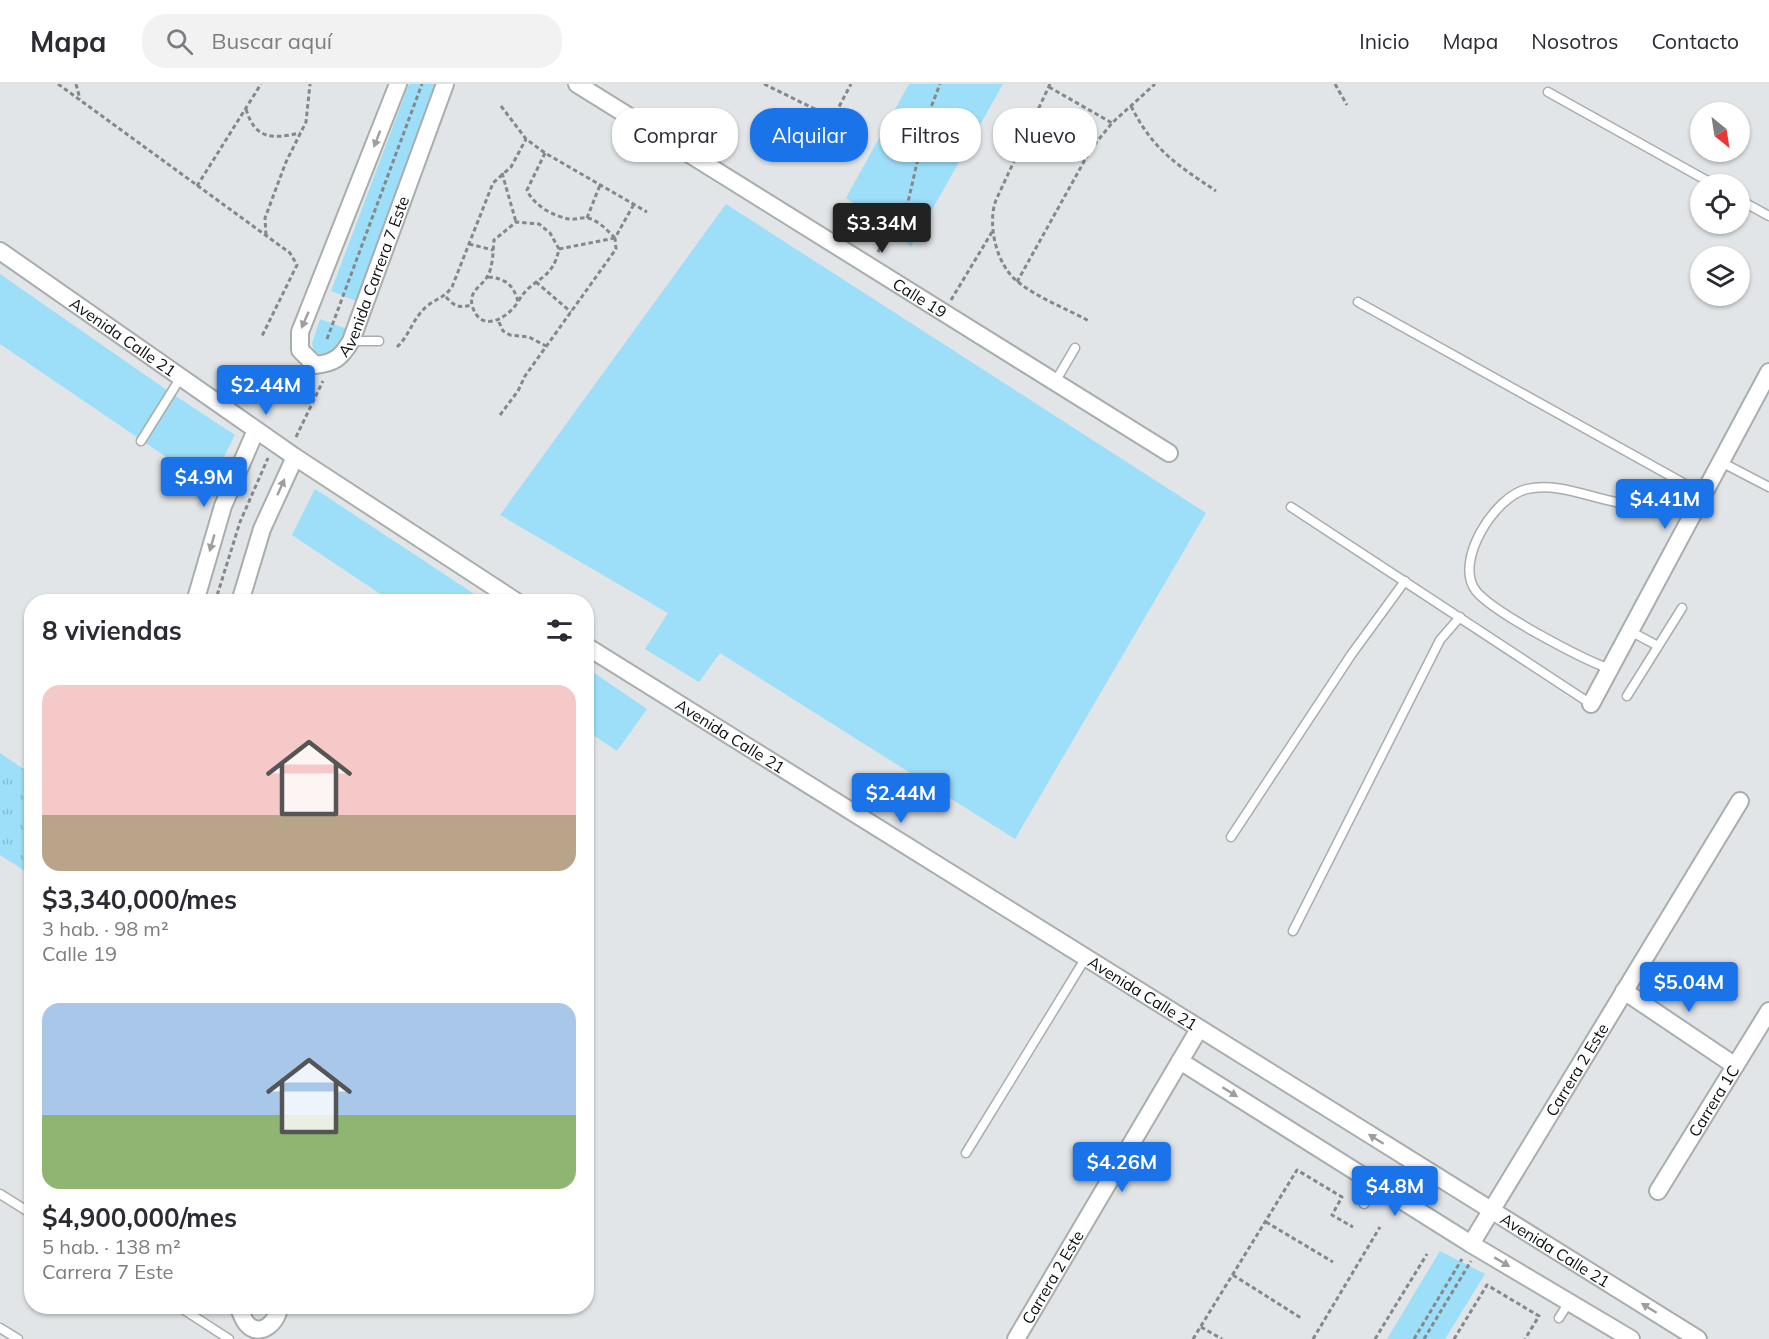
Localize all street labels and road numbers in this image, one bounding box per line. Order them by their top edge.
street label: Avenida Carrera 7 Este [334,193,413,361]
street label: Calle 19 [889,273,951,322]
street label: Avenida Calle 21 [66,293,180,381]
street label: Avenida Calle 21 [672,694,789,777]
street label: Avenida Calle 21 [1084,951,1201,1035]
street label: Carrera 2 Este [1541,1019,1613,1120]
street label: Carrera 1C [1684,1061,1743,1140]
street label: Avenida Calle 21 [1497,1208,1614,1292]
street label: Carrera 2 Este [1017,1227,1088,1327]

